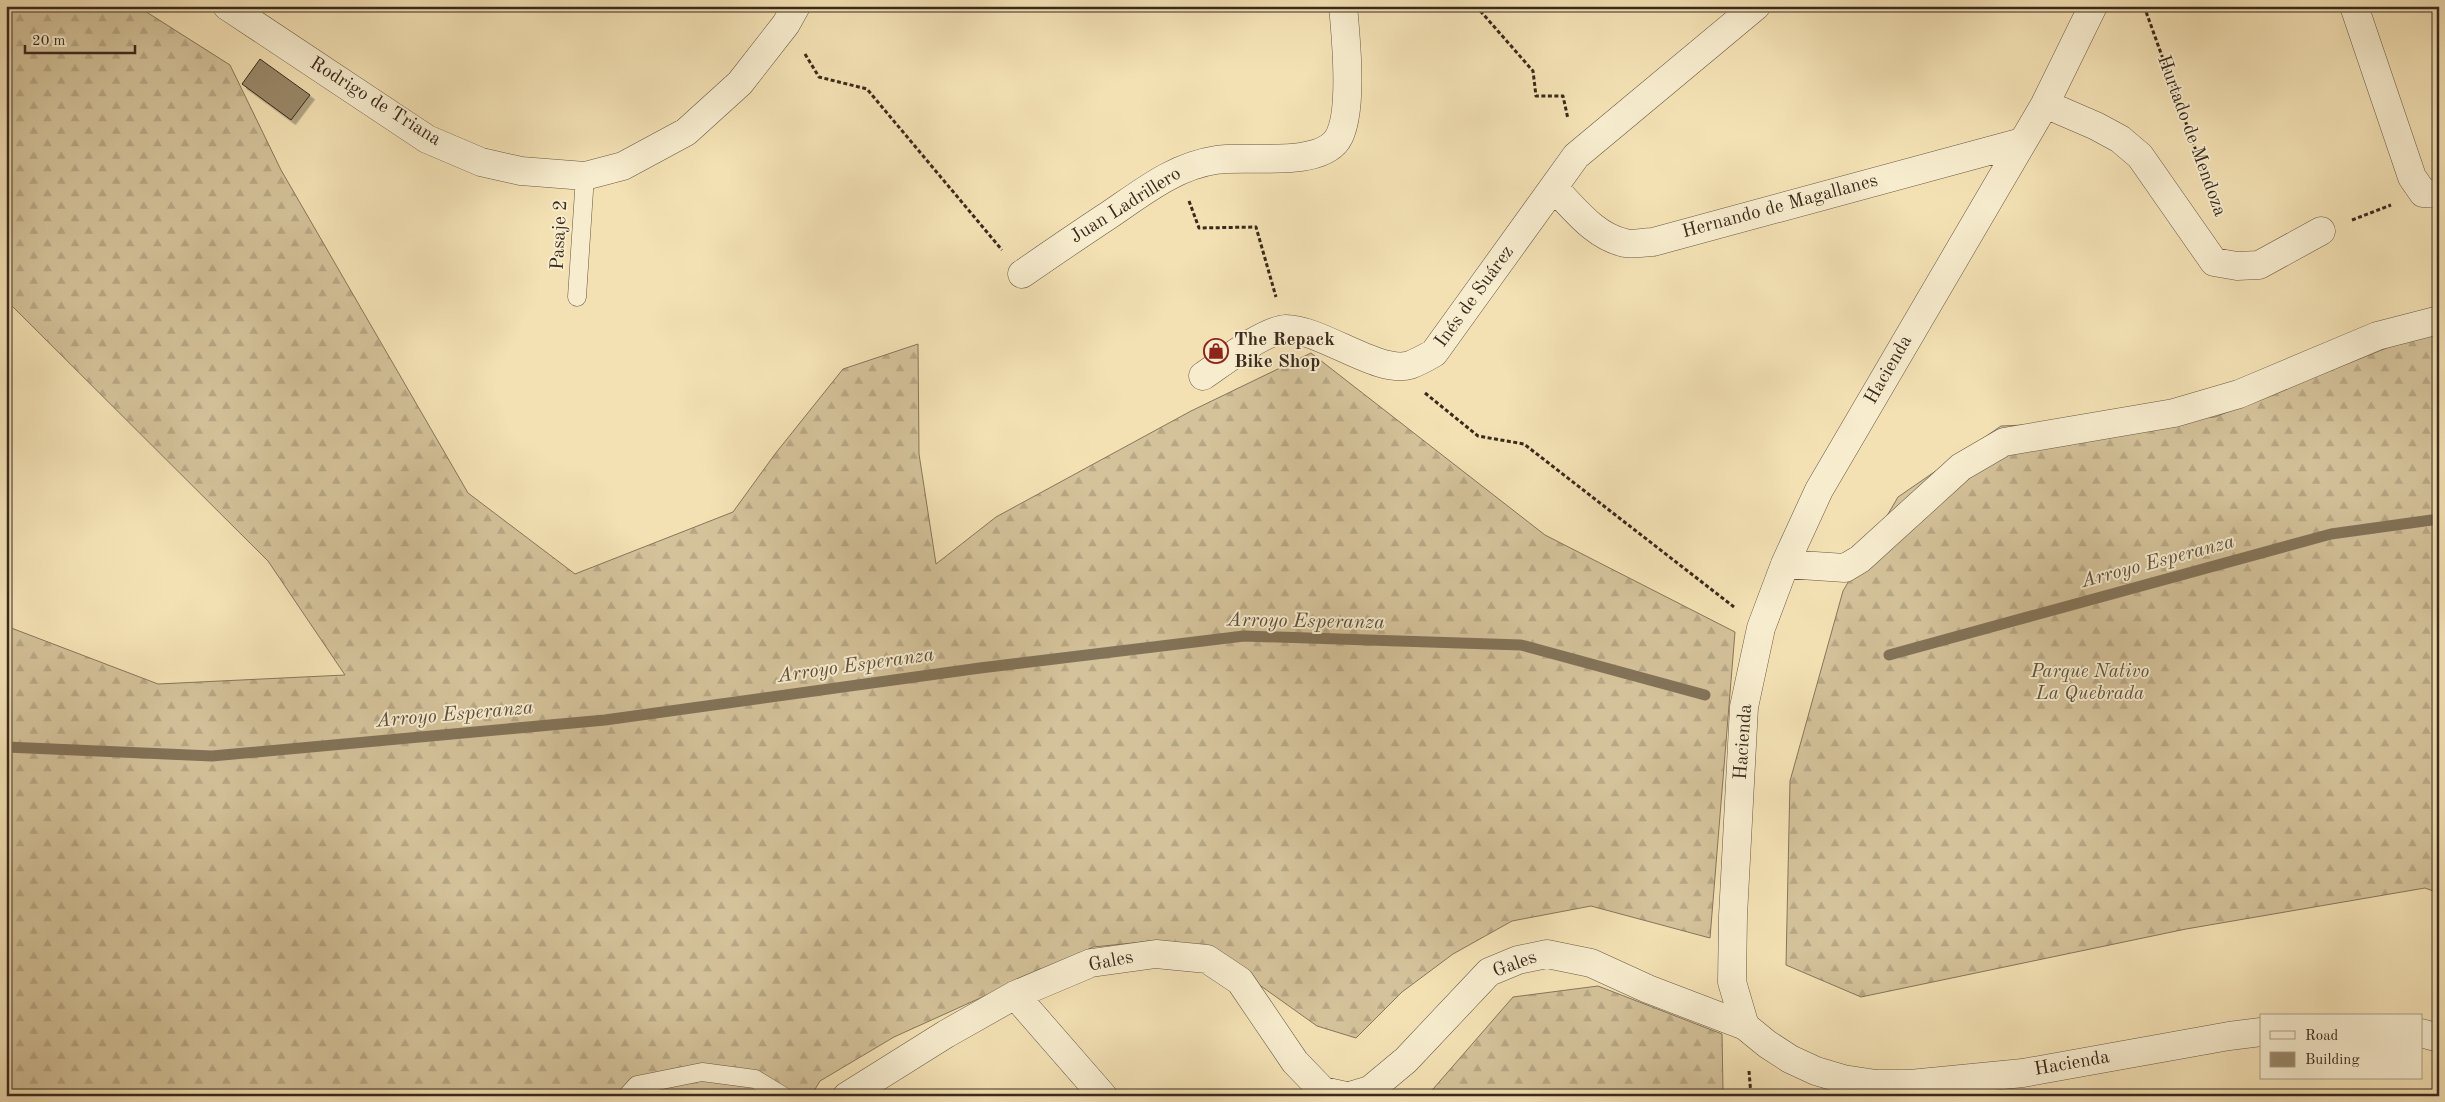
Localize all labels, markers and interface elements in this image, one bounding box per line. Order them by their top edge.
scale bar [25,22,135,54]
text: 20 m [32,34,66,49]
street label: Hurtado de Mendoza [2153,53,2229,220]
street label: Rodrigo de Triana [306,54,444,150]
street label: Juan Ladrillero [1067,164,1185,248]
street label: Hernando de Magallanes [1680,172,1880,242]
street label: Pasaje 2 [549,199,571,271]
street label: Inés de Suárez [1432,243,1518,351]
place label: The Repack Bike Shop [1234,331,1335,372]
street label: Hacienda [1862,332,1917,408]
shop icon: The Repack Bike Shop [1203,338,1229,364]
water label: Arroyo Esperanza [2078,532,2237,592]
water label: Arroyo Esperanza [1226,611,1385,633]
water label: Arroyo Esperanza [776,645,936,687]
park label: Parque Nativo La Quebrada [2030,663,2149,704]
water label: Arroyo Esperanza [375,698,535,732]
street label: Hacienda [1732,703,1756,781]
street label: Gales [1087,948,1135,976]
street label: Gales [1491,948,1539,982]
legend [2260,1014,2422,1080]
text: Road [2305,1029,2339,1044]
street label: Hacienda [2033,1048,2112,1080]
text: Building [2305,1053,2360,1068]

